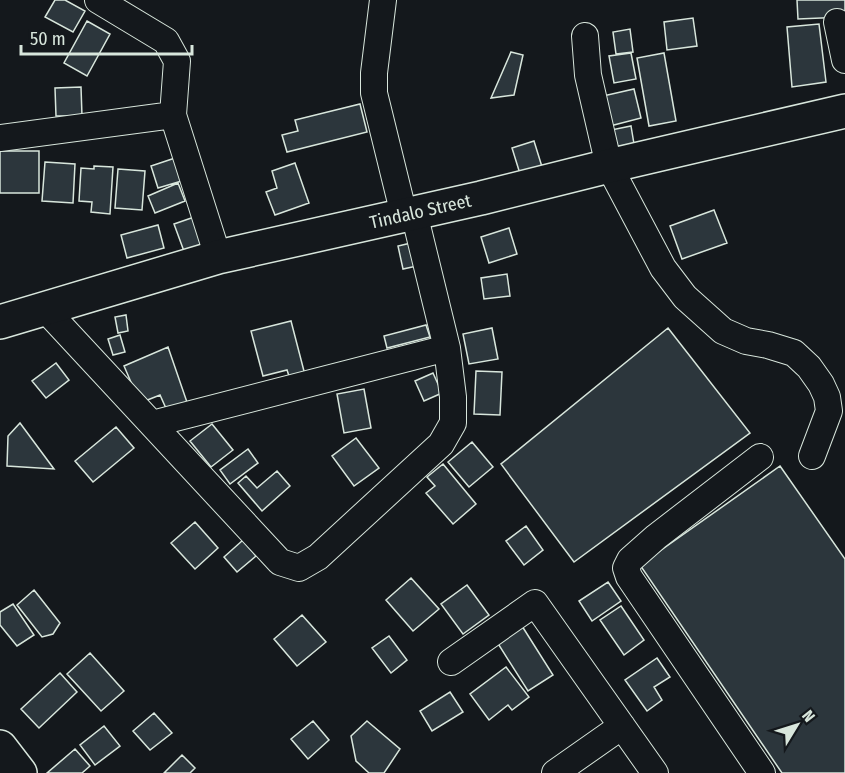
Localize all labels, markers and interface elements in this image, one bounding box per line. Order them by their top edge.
scale bar [21,18,192,56]
text: 50 m [30,28,66,50]
street label: Tindalo Street [368,190,473,234]
north arrow [767,695,827,755]
text: N [798,706,819,726]

